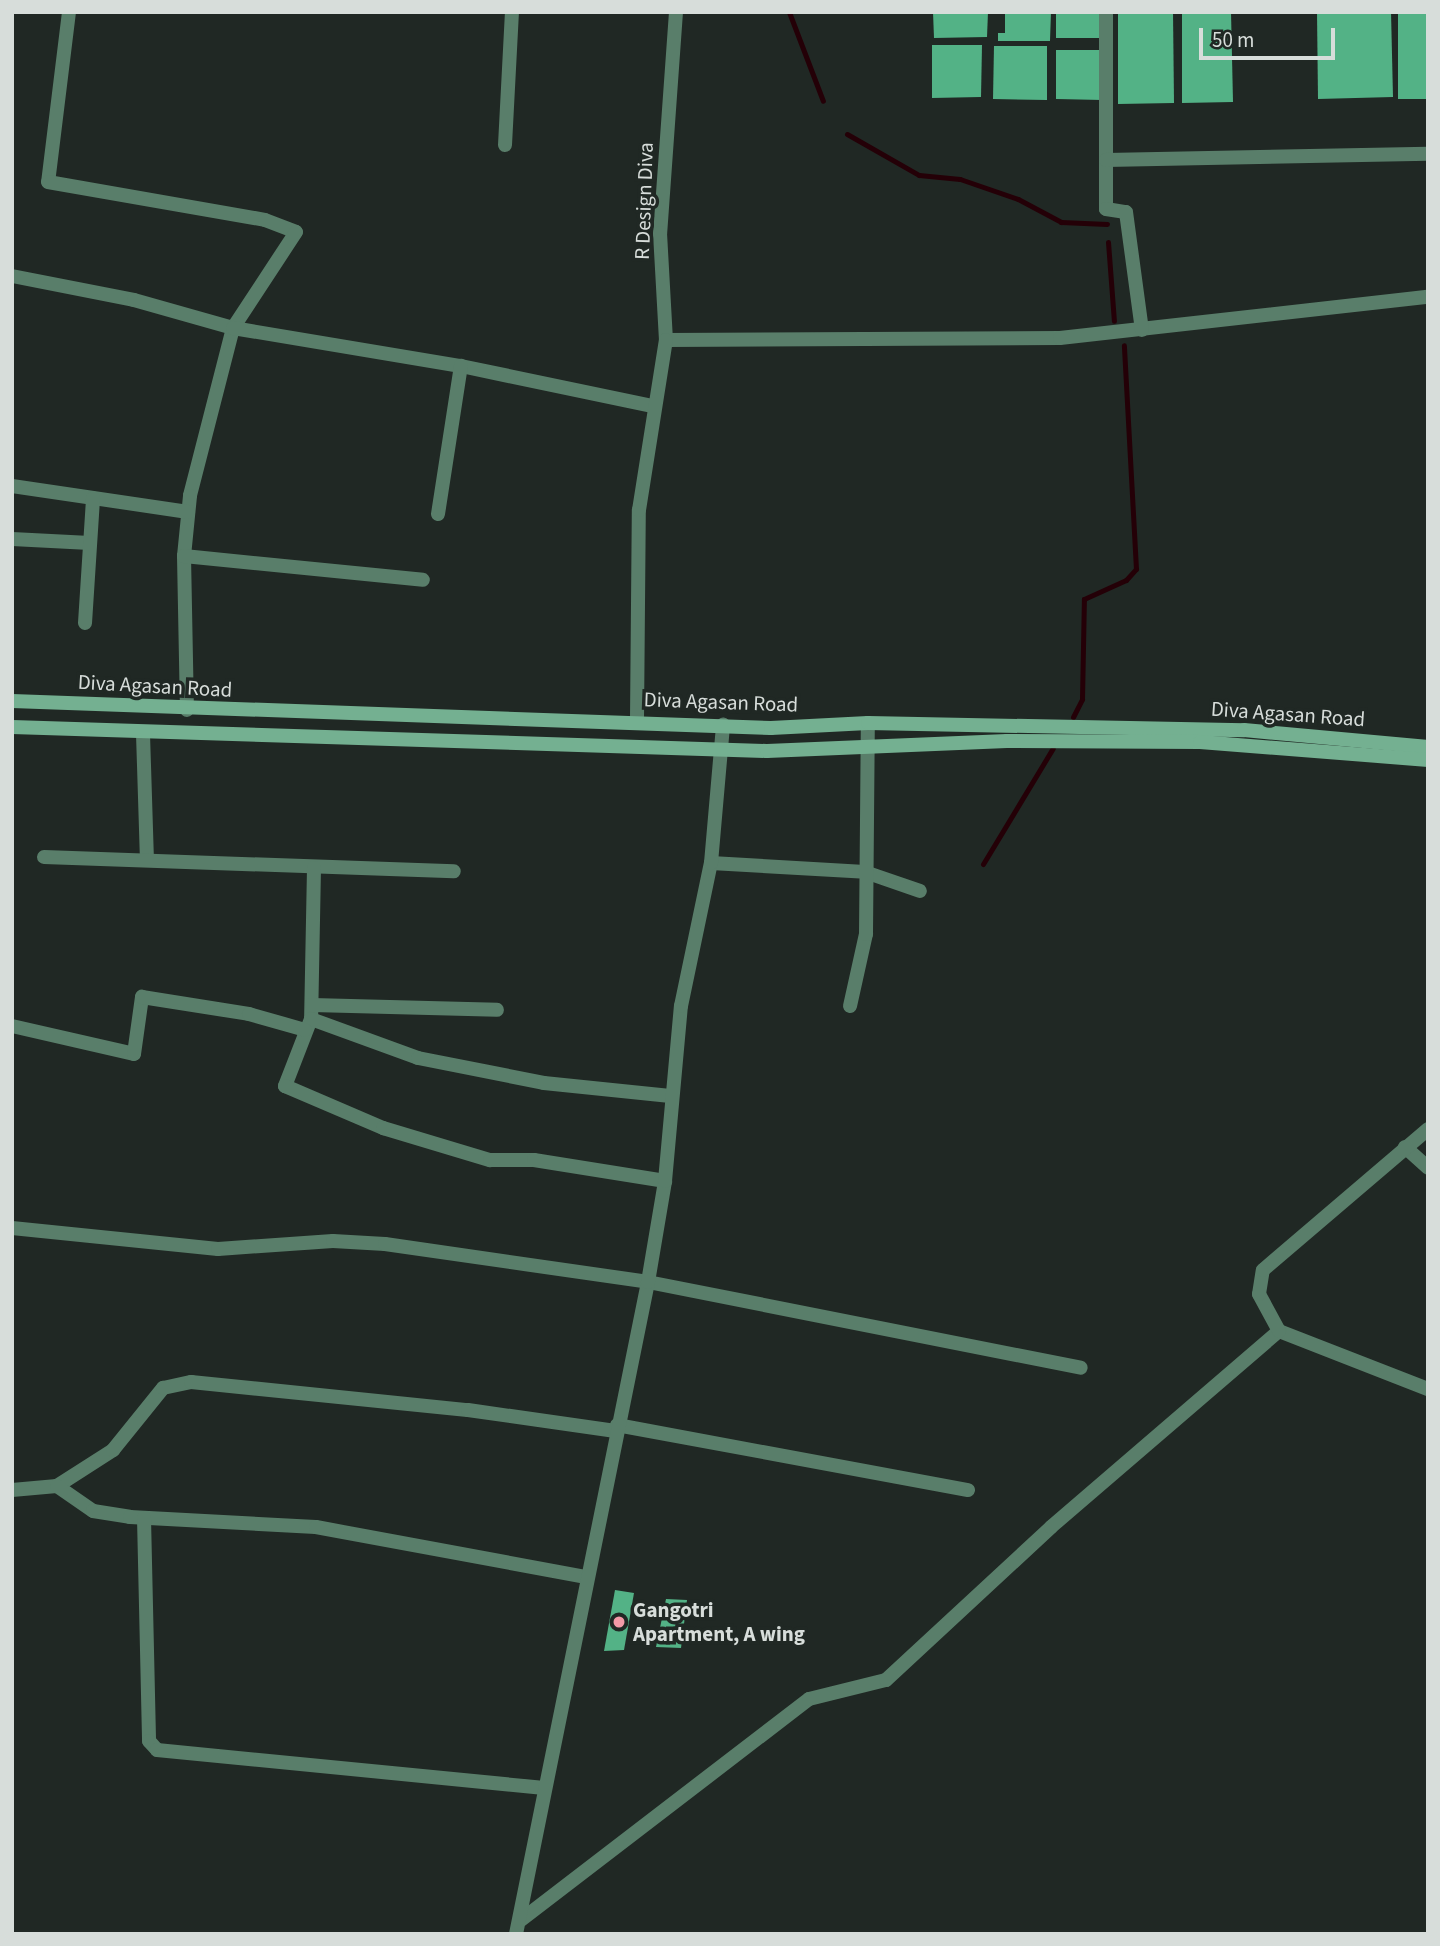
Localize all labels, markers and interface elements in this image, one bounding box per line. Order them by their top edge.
scale bar [1202,14,1338,58]
text: 50 m [1212,25,1254,55]
street label: R Design Diva [629,142,659,260]
street label: Diva Agasan Road [77,669,233,703]
street label: Diva Agasan Road [643,687,799,717]
street label: Diva Agasan Road [1210,696,1366,732]
place label: Gangotri Apartment, A wing [633,1597,805,1647]
marker: Gangotri Apartment, A wing [611,1614,627,1630]

